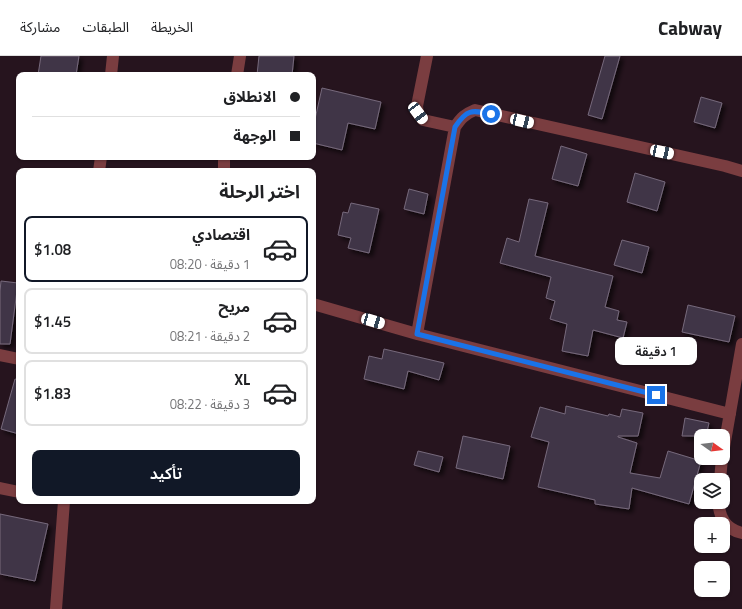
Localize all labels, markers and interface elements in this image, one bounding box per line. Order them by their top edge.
text: Cabway [658,13,722,42]
text: مشاركة [20,16,60,37]
text: الطبقات [82,16,129,37]
text: الخريطة [151,16,193,37]
text: الانطلاق [224,85,276,108]
car [406,100,430,126]
route start [482,105,500,123]
car [509,112,535,130]
text: الوجهة [233,124,276,147]
car [649,144,675,160]
text: اختر الرحلة [219,178,300,205]
text: اقتصادي [192,223,250,246]
icon: car [262,231,298,267]
text: $1.08 [34,238,71,261]
text: 1 دقيقة · 08:20 [170,254,250,274]
text: مريح [218,295,250,318]
icon: car [262,303,298,339]
text: $1.45 [34,310,71,333]
car [360,312,386,330]
text: 2 دقيقة · 08:21 [170,326,250,346]
callout: 1 دقيقة [615,337,697,365]
text: 1 دقيقة [635,341,677,361]
text: XL [234,368,250,391]
icon: car [262,375,298,411]
text: $1.83 [34,382,71,405]
route end [647,386,665,404]
text: 3 دقيقة · 08:22 [170,394,250,414]
north arrow [694,429,730,465]
map controls [694,429,730,597]
button: تأكيد [32,450,300,496]
button: layers [694,473,730,509]
button: + [694,517,730,553]
button: − [694,561,730,597]

